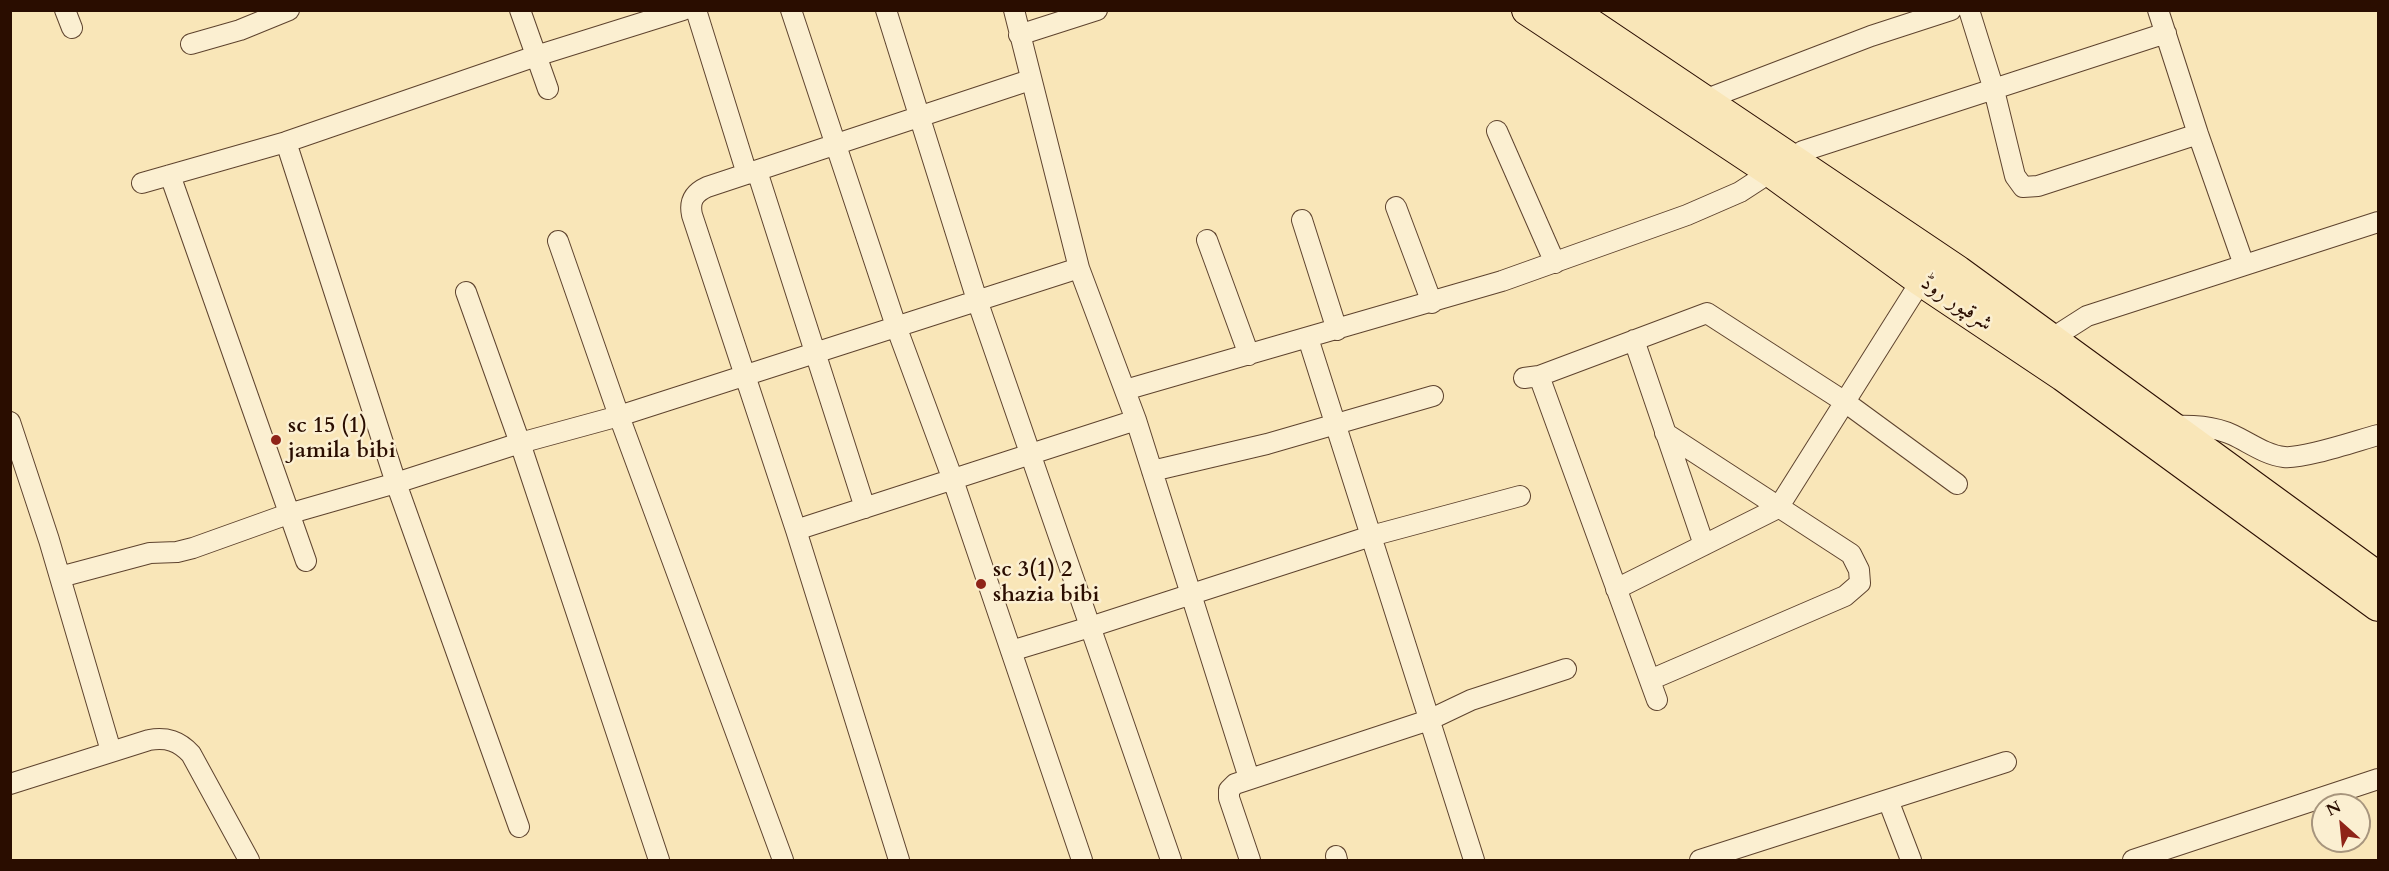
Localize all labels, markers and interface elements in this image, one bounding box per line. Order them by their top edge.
street label: شرقپور روڈ [1915,270,1997,338]
place label: sc 15 (1) jamila bibi [288,414,396,466]
marker: sc 15 (1) jamila bibi [269,433,283,447]
place label: sc 3(1) 2 shazia bibi [993,558,1100,610]
marker: sc 3(1) 2 shazia bibi [974,577,988,591]
north arrow [2311,793,2371,853]
text: N [2323,796,2345,822]

